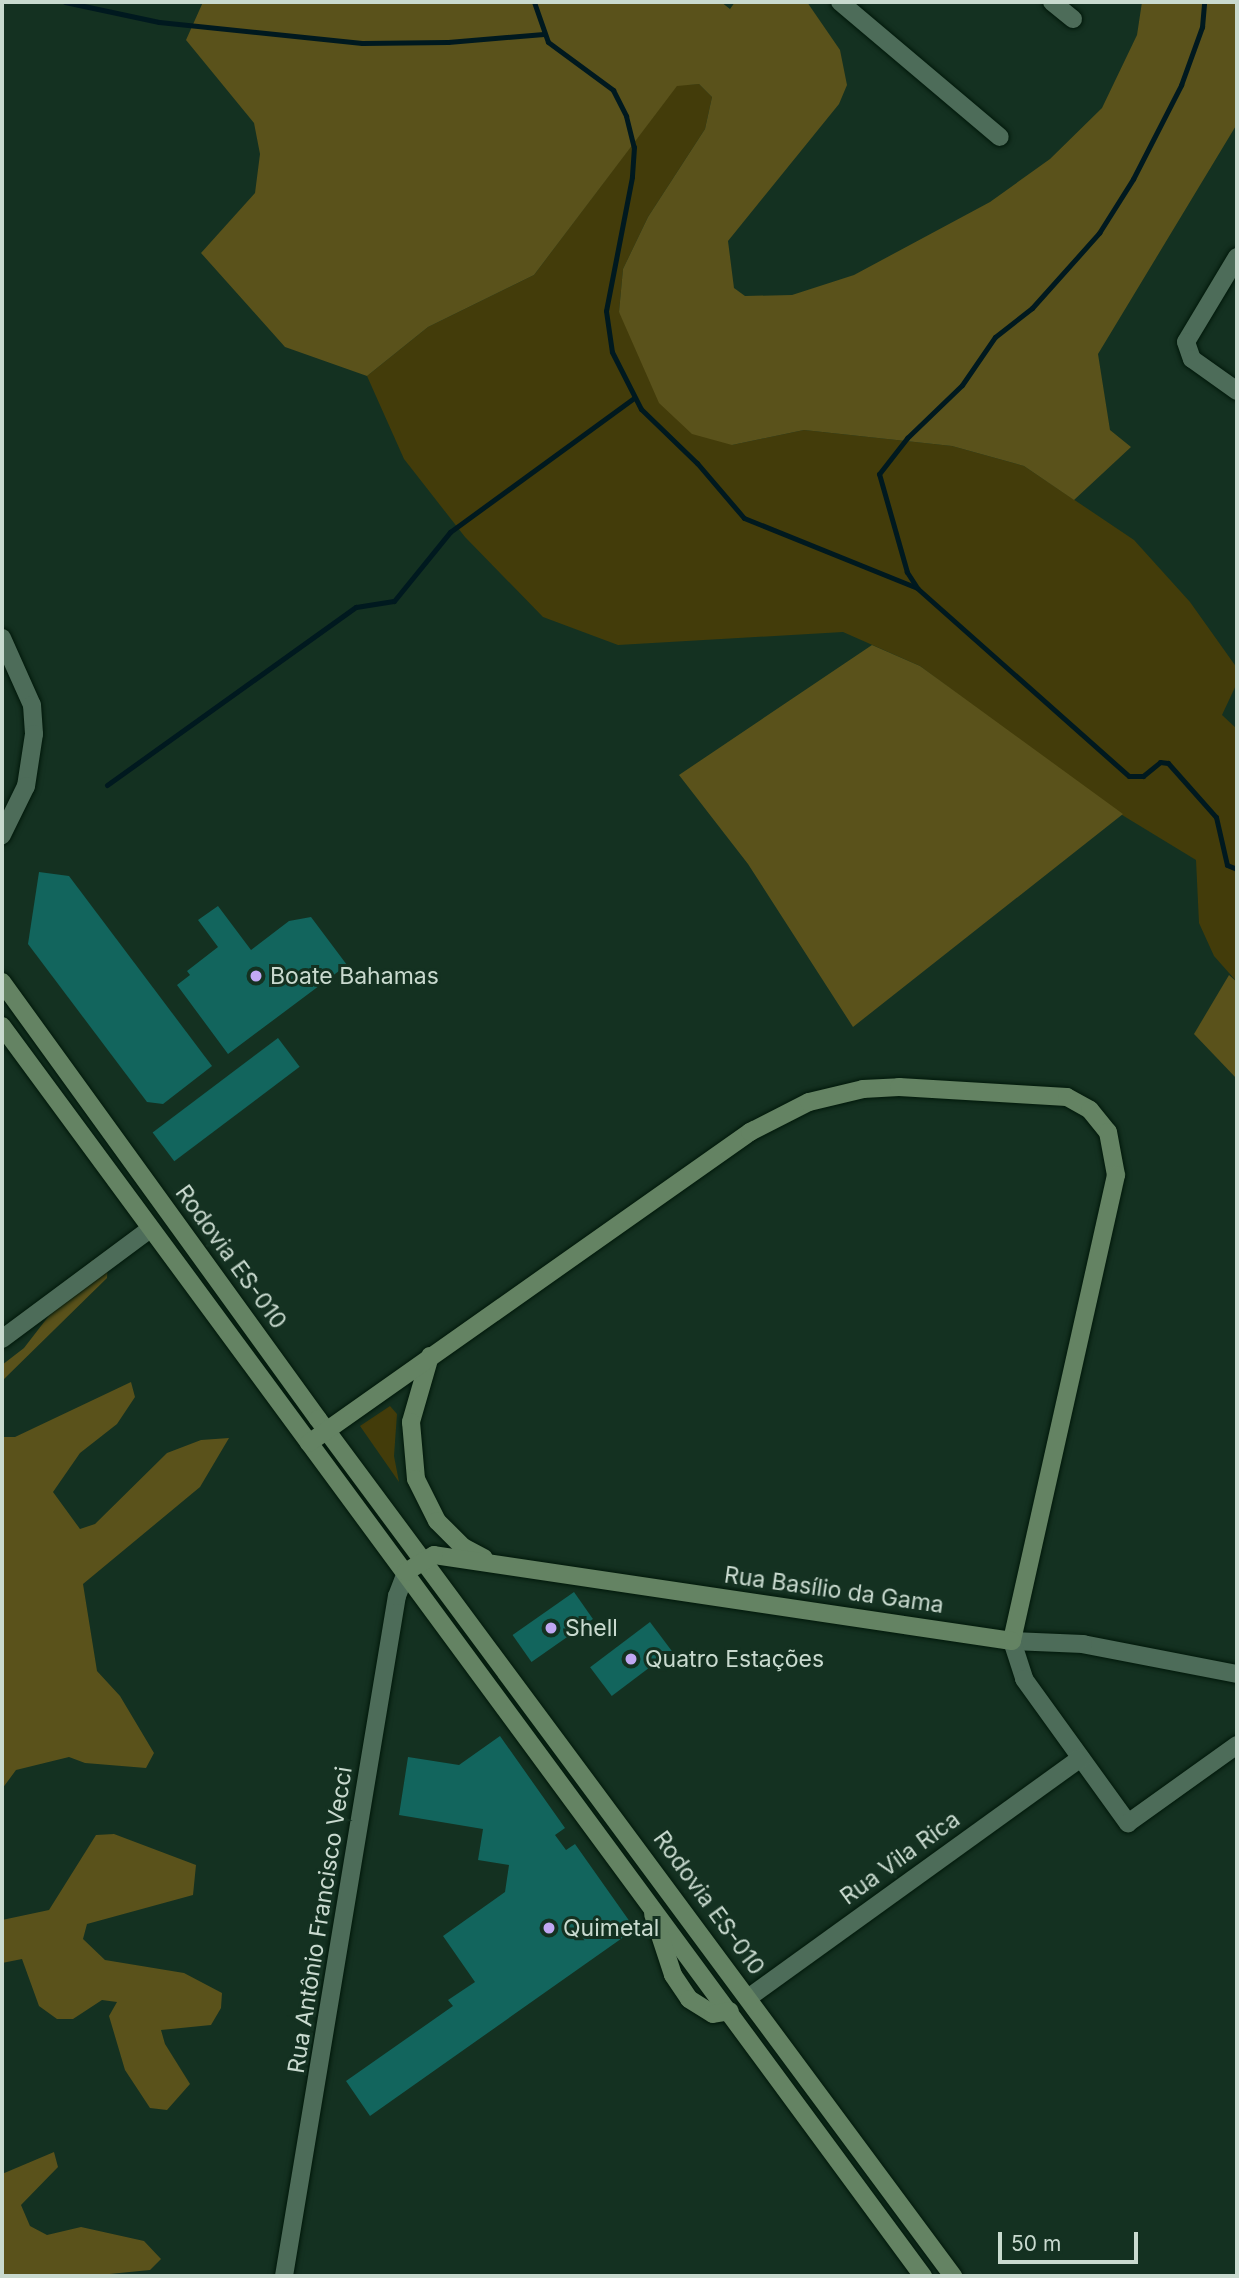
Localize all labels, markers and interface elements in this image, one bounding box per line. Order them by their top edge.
place label: Boate Bahamas [270,962,439,990]
marker: Boate Bahamas [248,968,264,984]
street label: Rodovia ES-010 [170,1180,292,1334]
street label: Rua Basílio da Gama [722,1561,946,1619]
place label: Shell [565,1614,618,1642]
marker: Shell [543,1620,559,1636]
place label: Quatro Estações [645,1645,824,1673]
marker: Quatro Estações [623,1651,639,1667]
street label: Rua Antônio Francisco Vecci [282,1765,358,2075]
street label: Rua Vila Rica [835,1805,965,1911]
street label: Rodovia ES-010 [648,1826,770,1980]
place label: Quimetal [563,1914,659,1942]
marker: Quimetal [541,1920,557,1936]
scale bar [1001,2218,1141,2262]
text: 50 m [1011,2231,1061,2256]

